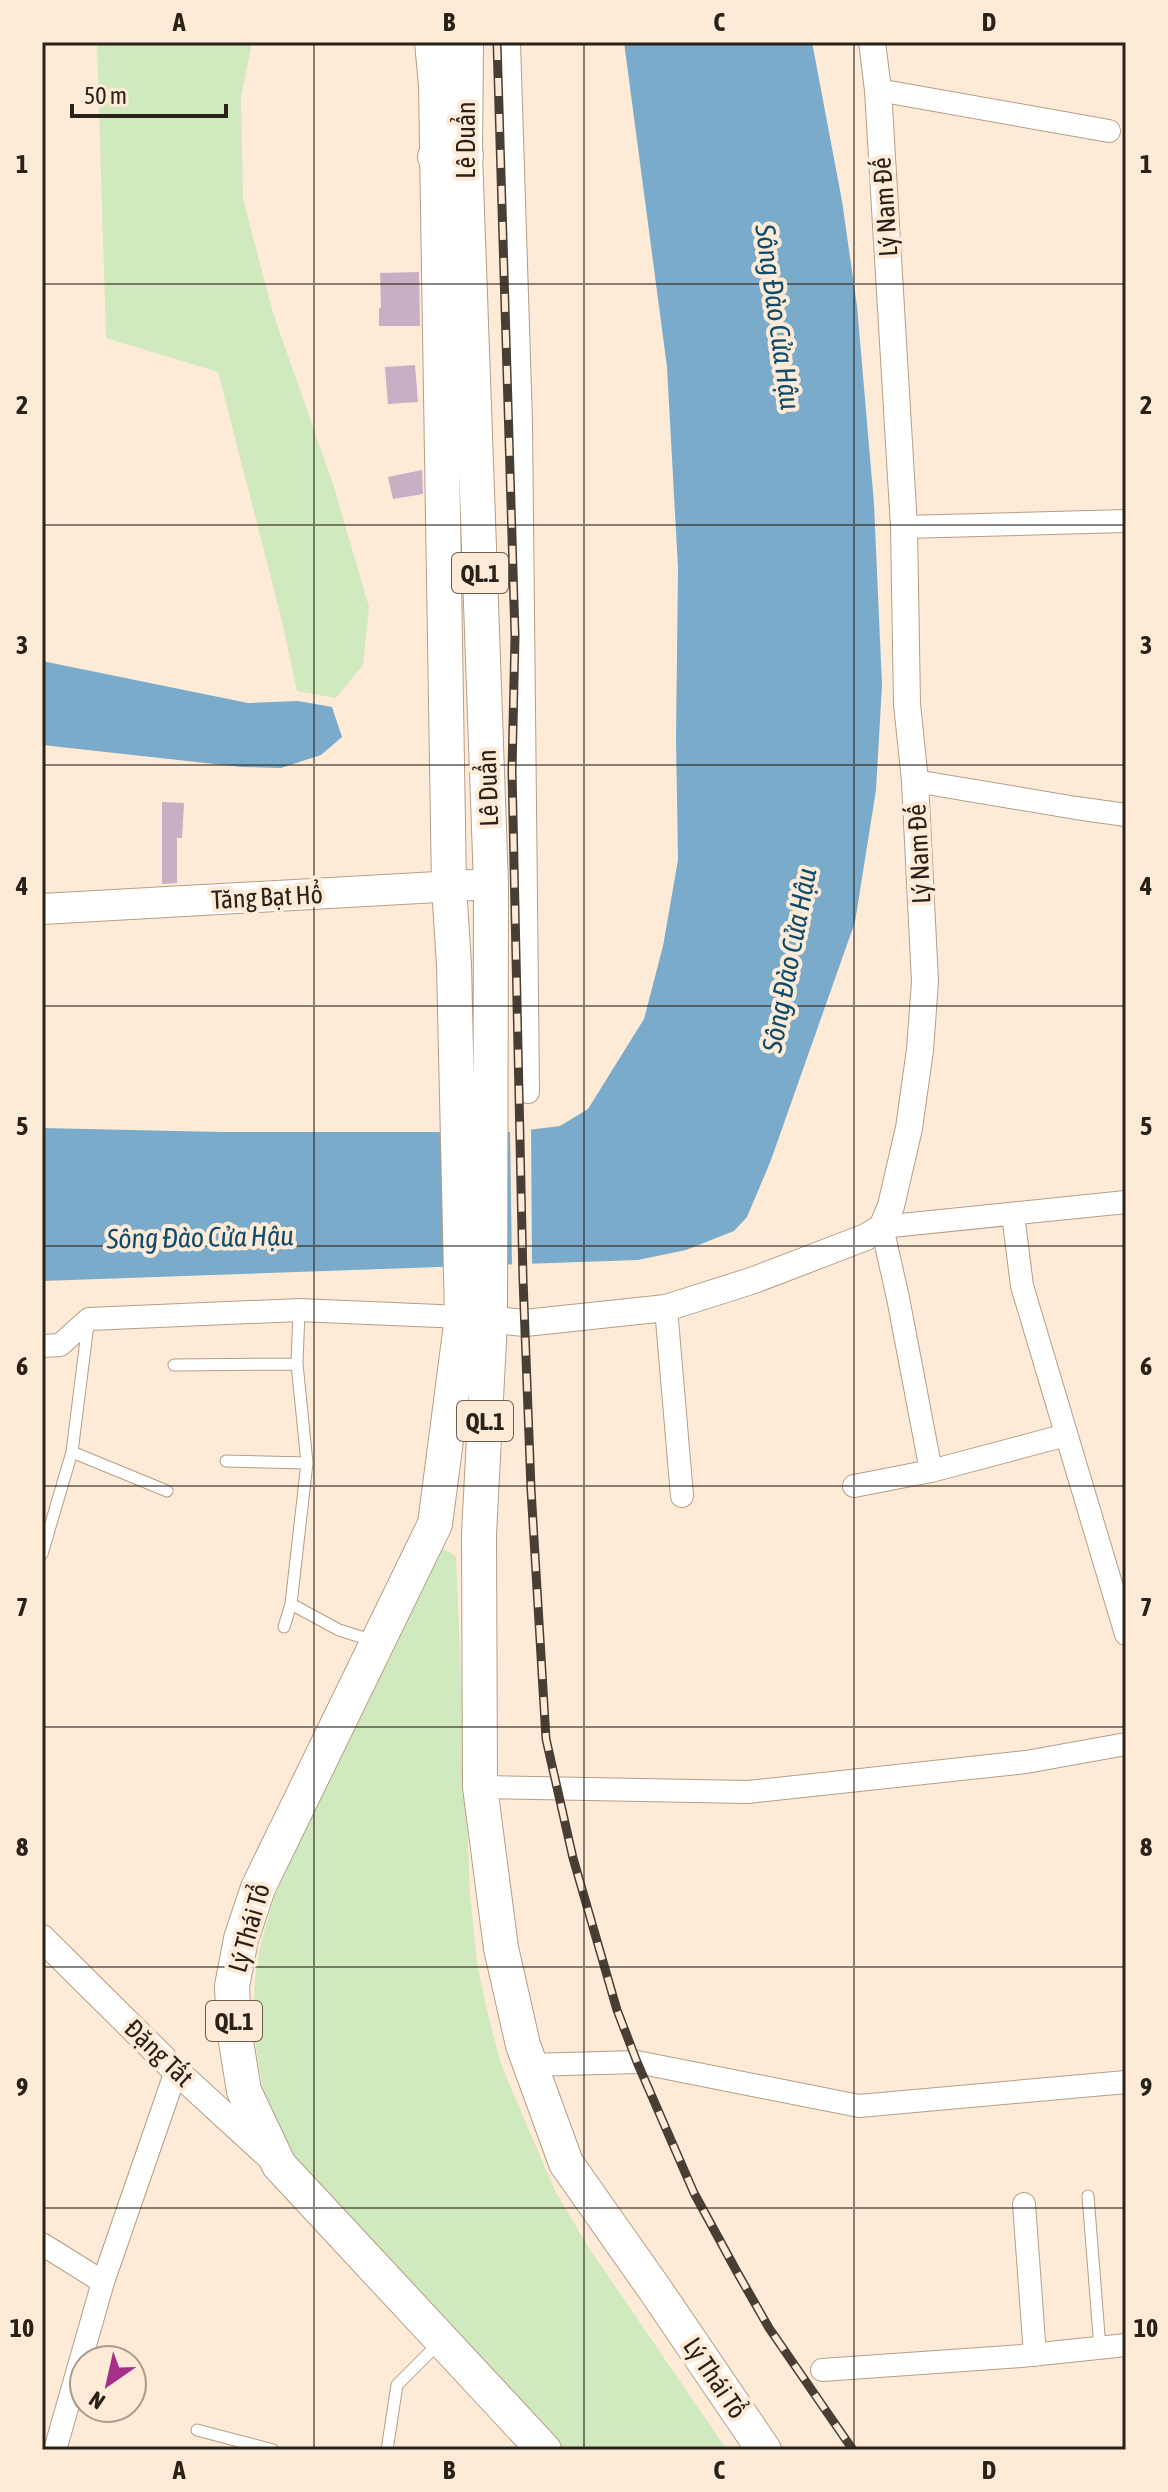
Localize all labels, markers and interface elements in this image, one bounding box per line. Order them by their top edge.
text: A [172,7,186,37]
text: B [443,7,456,37]
text: C [713,7,725,37]
text: D [982,7,996,37]
scale bar [72,68,226,118]
text: 50 m [84,82,127,109]
street label: Lê Duẩn [449,101,481,179]
text: 1 [16,149,28,179]
text: 1 [1140,149,1152,179]
street label: Lý Nam Đế [867,156,903,258]
water label: Sông Đào Cửa Hậu [749,221,807,412]
text: 2 [16,390,28,420]
text: 2 [1140,390,1152,420]
road number: QL.1 [452,553,508,593]
text: 3 [16,630,28,660]
text: 3 [1140,630,1152,660]
street label: Lê Duẩn [470,749,504,827]
street label: Lý Nam Đế [901,803,937,905]
water label: Sông Đào Cửa Hậu [755,865,823,1056]
text: 4 [15,871,28,901]
text: 4 [1139,871,1152,901]
street label: Tăng Bạt Hổ [210,877,324,915]
text: 5 [16,1111,28,1141]
text: 5 [1140,1111,1152,1141]
water label: Sông Đào Cửa Hậu [105,1219,294,1255]
text: 6 [16,1351,28,1381]
text: 6 [1140,1351,1152,1381]
road number: QL.1 [457,1401,513,1441]
text: 7 [16,1592,28,1622]
text: 7 [1140,1592,1152,1622]
text: 8 [16,1832,28,1862]
text: 8 [1140,1832,1152,1862]
street label: Lý Thái Tổ [220,1880,276,1976]
road number: QL.1 [206,2001,262,2041]
street label: Đặng Tất [119,2013,199,2093]
text: 9 [16,2072,28,2102]
text: 9 [1140,2072,1152,2102]
text: 10 [10,2313,34,2343]
text: 10 [1134,2313,1158,2343]
street label: Lý Thái Tổ [677,2331,754,2424]
north arrow [68,2344,148,2424]
text: N [84,2386,109,2415]
text: A [172,2455,186,2485]
text: B [443,2455,456,2485]
text: C [713,2455,725,2485]
text: D [982,2455,996,2485]

